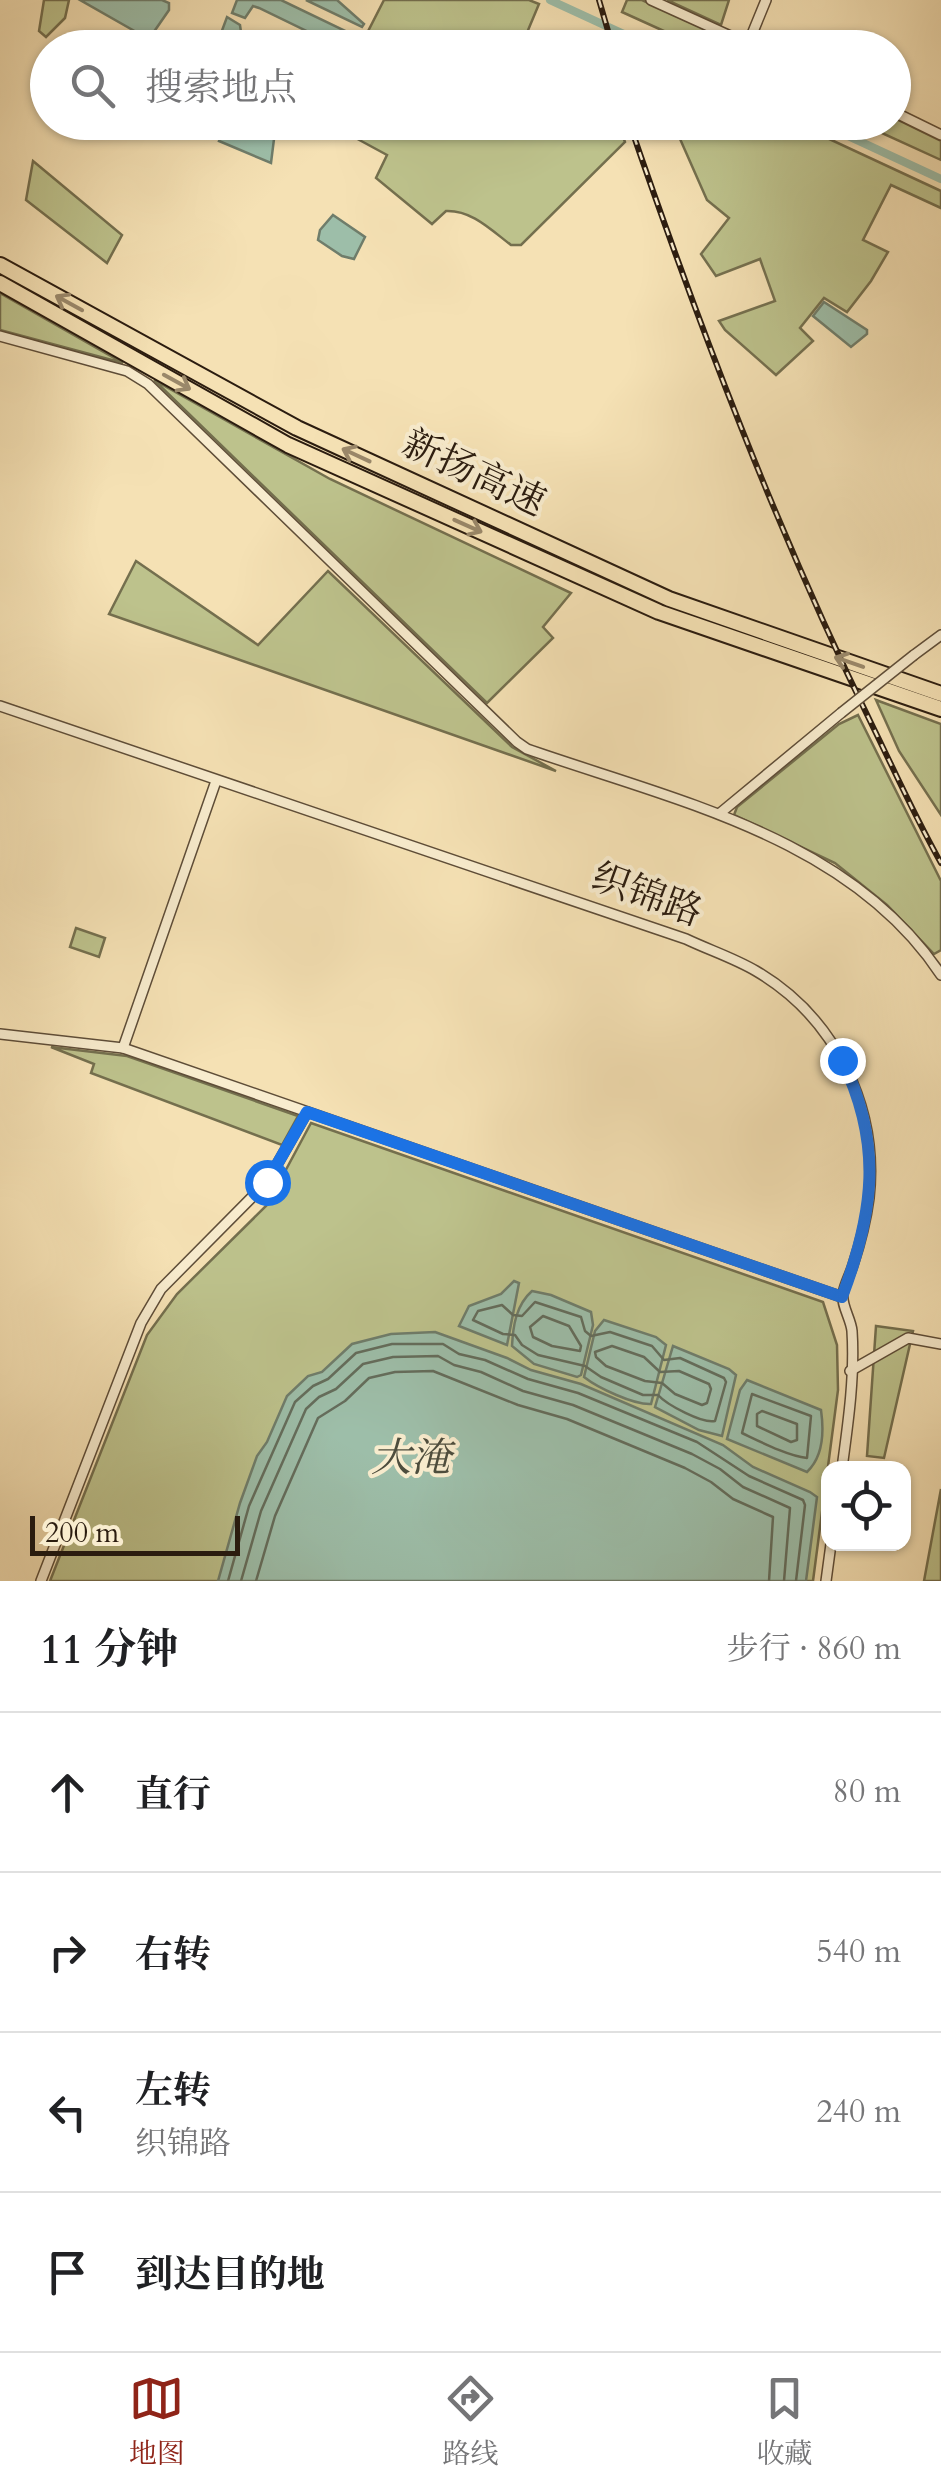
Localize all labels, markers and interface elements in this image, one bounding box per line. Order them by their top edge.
search box [30,30,911,140]
icon: search [65,58,120,113]
text: 搜索地点 [145,62,297,114]
one-way arrow [55,293,84,313]
one-way arrow [161,373,191,393]
street label: 新扬高速 [394,417,554,529]
one-way arrow [341,445,372,463]
one-way arrow [452,518,483,536]
one-way arrow [834,652,865,670]
street label: 织锦路 [585,851,709,939]
route end [820,1038,866,1084]
route start [245,1160,291,1206]
water label: 大淹 [371,1431,456,1486]
map controls [821,1461,911,1551]
button: locate [821,1461,911,1551]
scale bar [30,1511,240,1556]
text: 200 m [45,1514,119,1552]
text: 11 分钟 [40,1621,178,1678]
text: 步行 · 860 m [727,1627,901,1671]
icon: ahead [40,1765,95,1820]
text: 直行 [135,1769,211,1821]
text: 80 m [833,1770,901,1814]
icon: right [40,1925,95,1980]
text: 右转 [135,1929,211,1981]
text: 540 m [816,1930,901,1974]
text: 左转 [135,2065,211,2117]
icon: left [40,2085,95,2140]
text: 240 m [816,2090,901,2134]
text: 织锦路 [135,2122,231,2166]
icon: arrive [40,2245,95,2300]
text: 到达目的地 [135,2249,325,2301]
tab: 地图 [129,2371,185,2473]
tab: 路线 [442,2371,498,2473]
tab: 收藏 [756,2371,812,2473]

